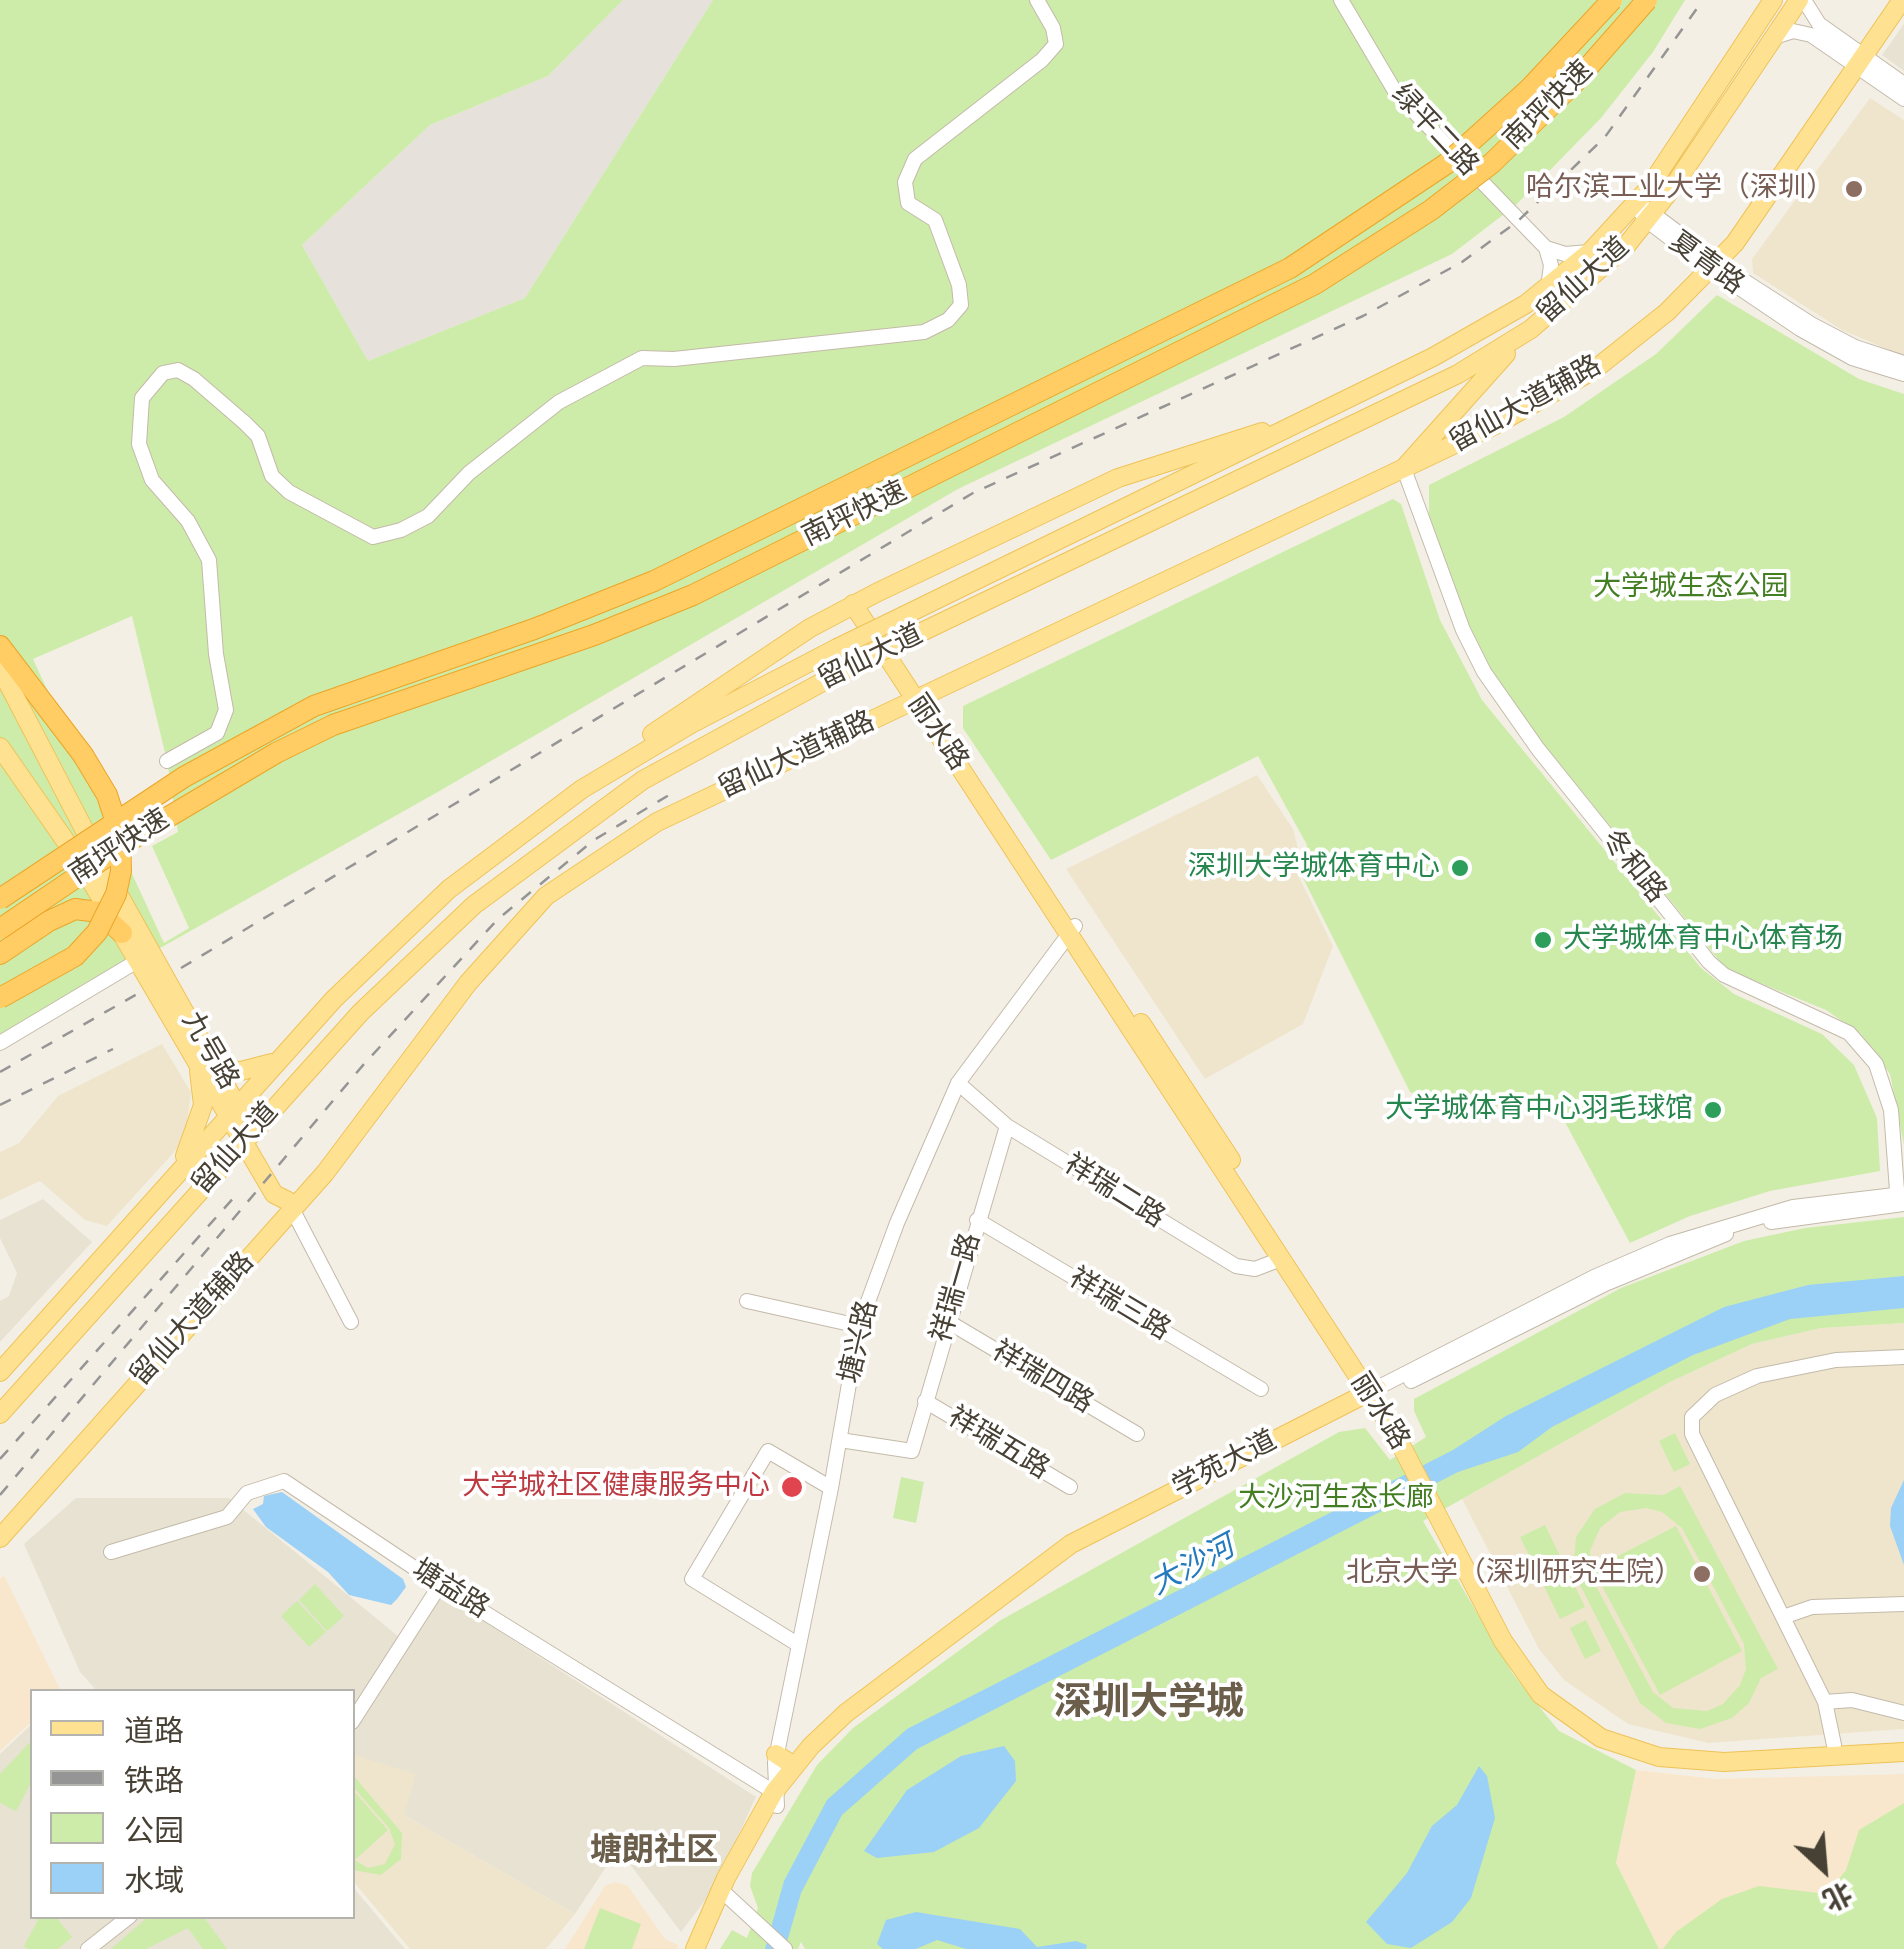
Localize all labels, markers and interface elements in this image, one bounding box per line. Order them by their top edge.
street label: 南坪快速 [1498,55,1600,157]
street label: 绿平二路 [1384,79,1484,183]
place label: 哈尔滨工业大学（深圳） [1526,172,1834,206]
marker: 哈尔滨工业大学（深圳） [1843,178,1865,200]
street label: 夏青路 [1662,226,1750,302]
street label: 留仙大道 [1531,231,1637,331]
street label: 留仙大道辅路 [1444,350,1608,460]
street label: 南坪快速 [797,475,913,555]
park label: 大学城生态公园 [1593,571,1789,605]
street label: 留仙大道 [813,618,929,698]
street label: 丽水路 [900,689,974,777]
street label: 留仙大道辅路 [714,705,880,807]
street label: 南坪快速 [64,803,176,893]
street label: 冬和路 [1594,824,1672,910]
place label: 深圳大学城体育中心 [1188,851,1440,885]
marker: 深圳大学城体育中心 [1449,857,1471,879]
place label: 大学城体育中心体育场 [1563,923,1843,957]
marker: 大学城体育中心体育场 [1532,929,1554,951]
street label: 九号路 [173,1006,245,1096]
place label: 大学城体育中心羽毛球馆 [1385,1093,1693,1127]
street label: 留仙大道 [186,1096,286,1202]
marker: 大学城体育中心羽毛球馆 [1702,1099,1724,1121]
street label: 祥瑞二路 [1058,1148,1170,1236]
street label: 祥瑞一路 [925,1230,989,1346]
street label: 留仙大道辅路 [124,1246,262,1394]
street label: 祥瑞三路 [1062,1262,1176,1348]
street label: 塘兴路 [834,1297,886,1387]
street label: 祥瑞四路 [985,1335,1099,1421]
street label: 丽水路 [1342,1367,1416,1457]
street label: 祥瑞五路 [941,1401,1055,1487]
street label: 学苑大道 [1167,1425,1283,1505]
place label: 大学城社区健康服务中心 [462,1470,770,1504]
marker: 大学城社区健康服务中心 [779,1474,805,1500]
park label: 大沙河生态长廊 [1238,1482,1434,1516]
water label: 大沙河 [1145,1530,1241,1604]
street label: 塘益路 [405,1553,495,1627]
place label: 北京大学（深圳研究生院） [1346,1557,1682,1591]
marker: 北京大学（深圳研究生院） [1691,1563,1713,1585]
district label: 深圳大学城 [1054,1681,1244,1727]
legend [30,1689,355,1919]
text: 道路 [124,1713,184,1748]
text: 铁路 [124,1763,184,1798]
text: 公园 [124,1813,184,1848]
north arrow [1774,1819,1874,1919]
district label: 塘朗社区 [590,1833,718,1871]
text: 水域 [124,1863,184,1898]
text: 北 [1818,1875,1857,1917]

